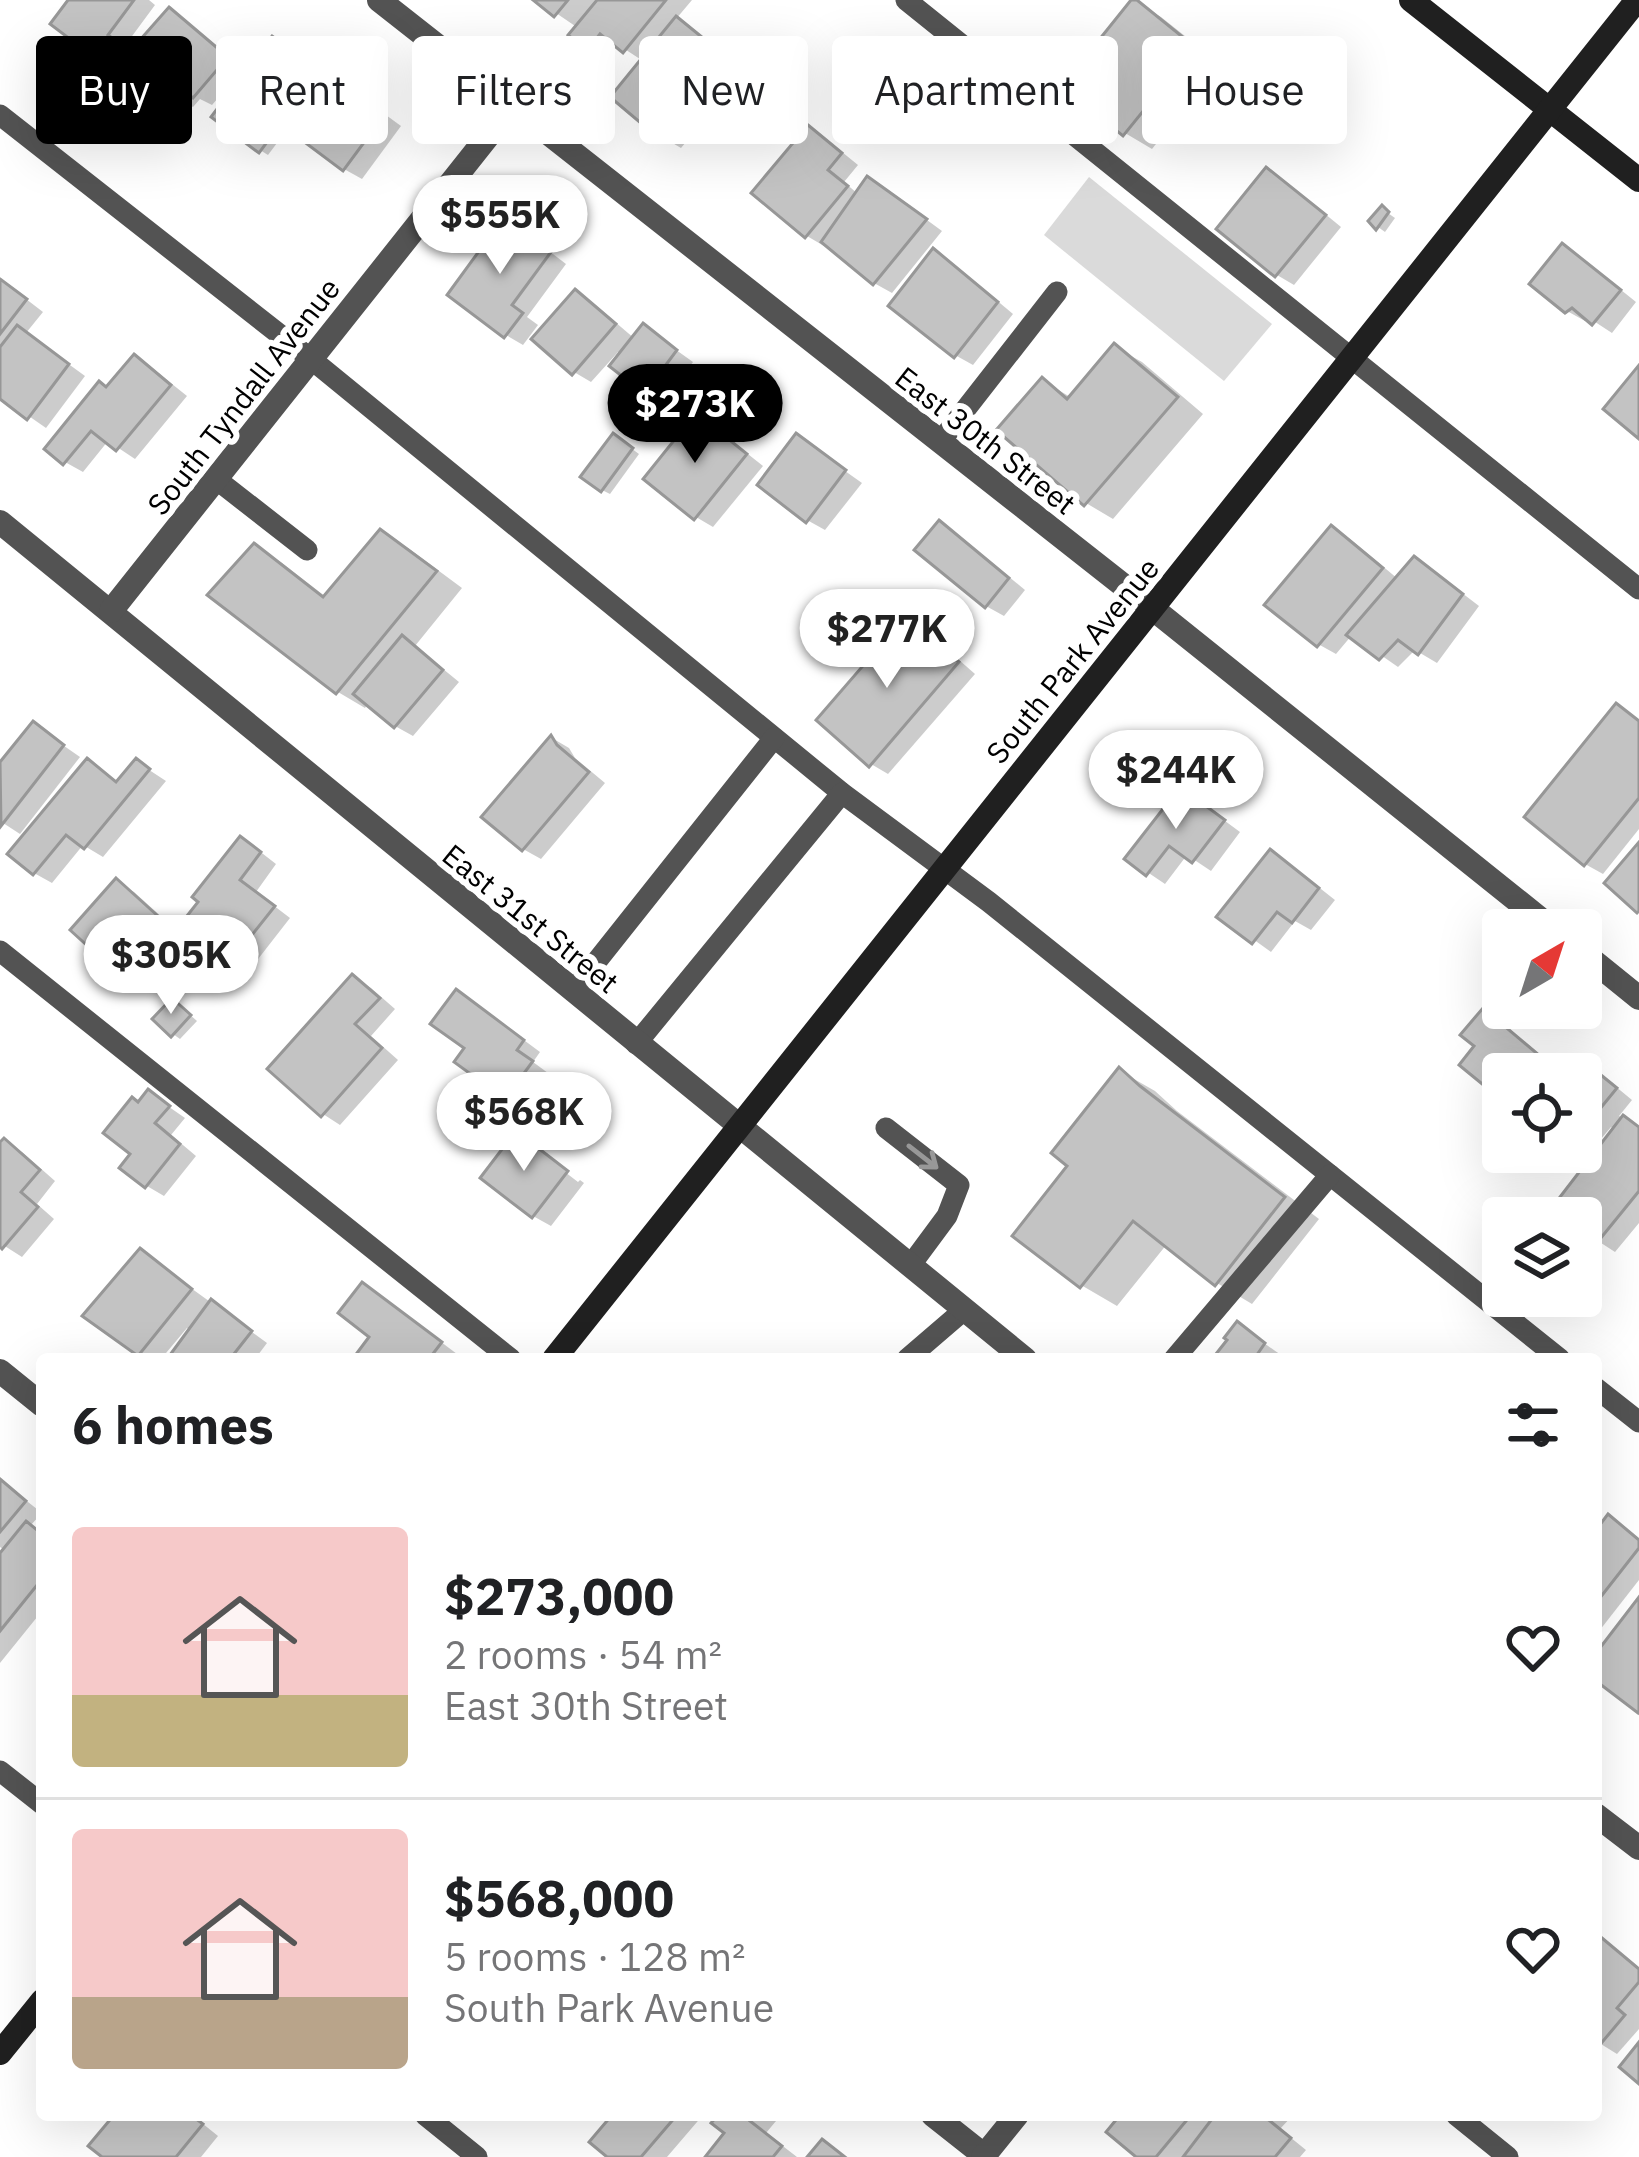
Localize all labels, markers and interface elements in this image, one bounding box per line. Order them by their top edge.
chip: Buy [36,36,192,144]
chip: Rent [216,36,388,144]
chip: Filters [412,36,615,144]
chip: New [639,36,808,144]
chip: Apartment [832,36,1118,144]
chip: House [1142,36,1347,144]
pin: $555K [416,175,584,277]
text: $555K [440,188,560,239]
street label: South Tyndall Avenue [138,269,348,523]
street label: East 30th Street [888,357,1084,523]
pin: $273K [611,364,779,466]
text: $273K [635,377,755,428]
street label: South Park Avenue [977,549,1167,771]
pin: $277K [803,589,971,691]
text: $277K [827,602,947,653]
pin: $244K [1092,730,1260,832]
text: $244K [1116,743,1236,794]
street label: East 31st Street [435,835,627,1001]
north arrow [1482,909,1602,1029]
map controls [1482,909,1602,1317]
pin: $305K [87,915,255,1017]
text: $305K [111,928,231,979]
button: locate [1482,1053,1602,1173]
pin: $568K [440,1072,608,1174]
text: $568K [464,1085,584,1136]
one-way arrow [906,1143,938,1170]
button: layers [1482,1197,1602,1317]
text: 6 homes [72,1392,274,1458]
icon: filters [1500,1392,1566,1458]
text: $273,000 [444,1563,674,1629]
icon: home [168,1575,312,1719]
icon: heart [1500,1614,1566,1680]
text: 2 rooms · 54 m² [444,1629,722,1680]
text: East 30th Street [444,1680,728,1731]
text: $568,000 [444,1865,674,1931]
icon: home [168,1877,312,2021]
icon: heart [1500,1916,1566,1982]
text: 5 rooms · 128 m² [444,1931,746,1982]
text: South Park Avenue [444,1982,774,2033]

